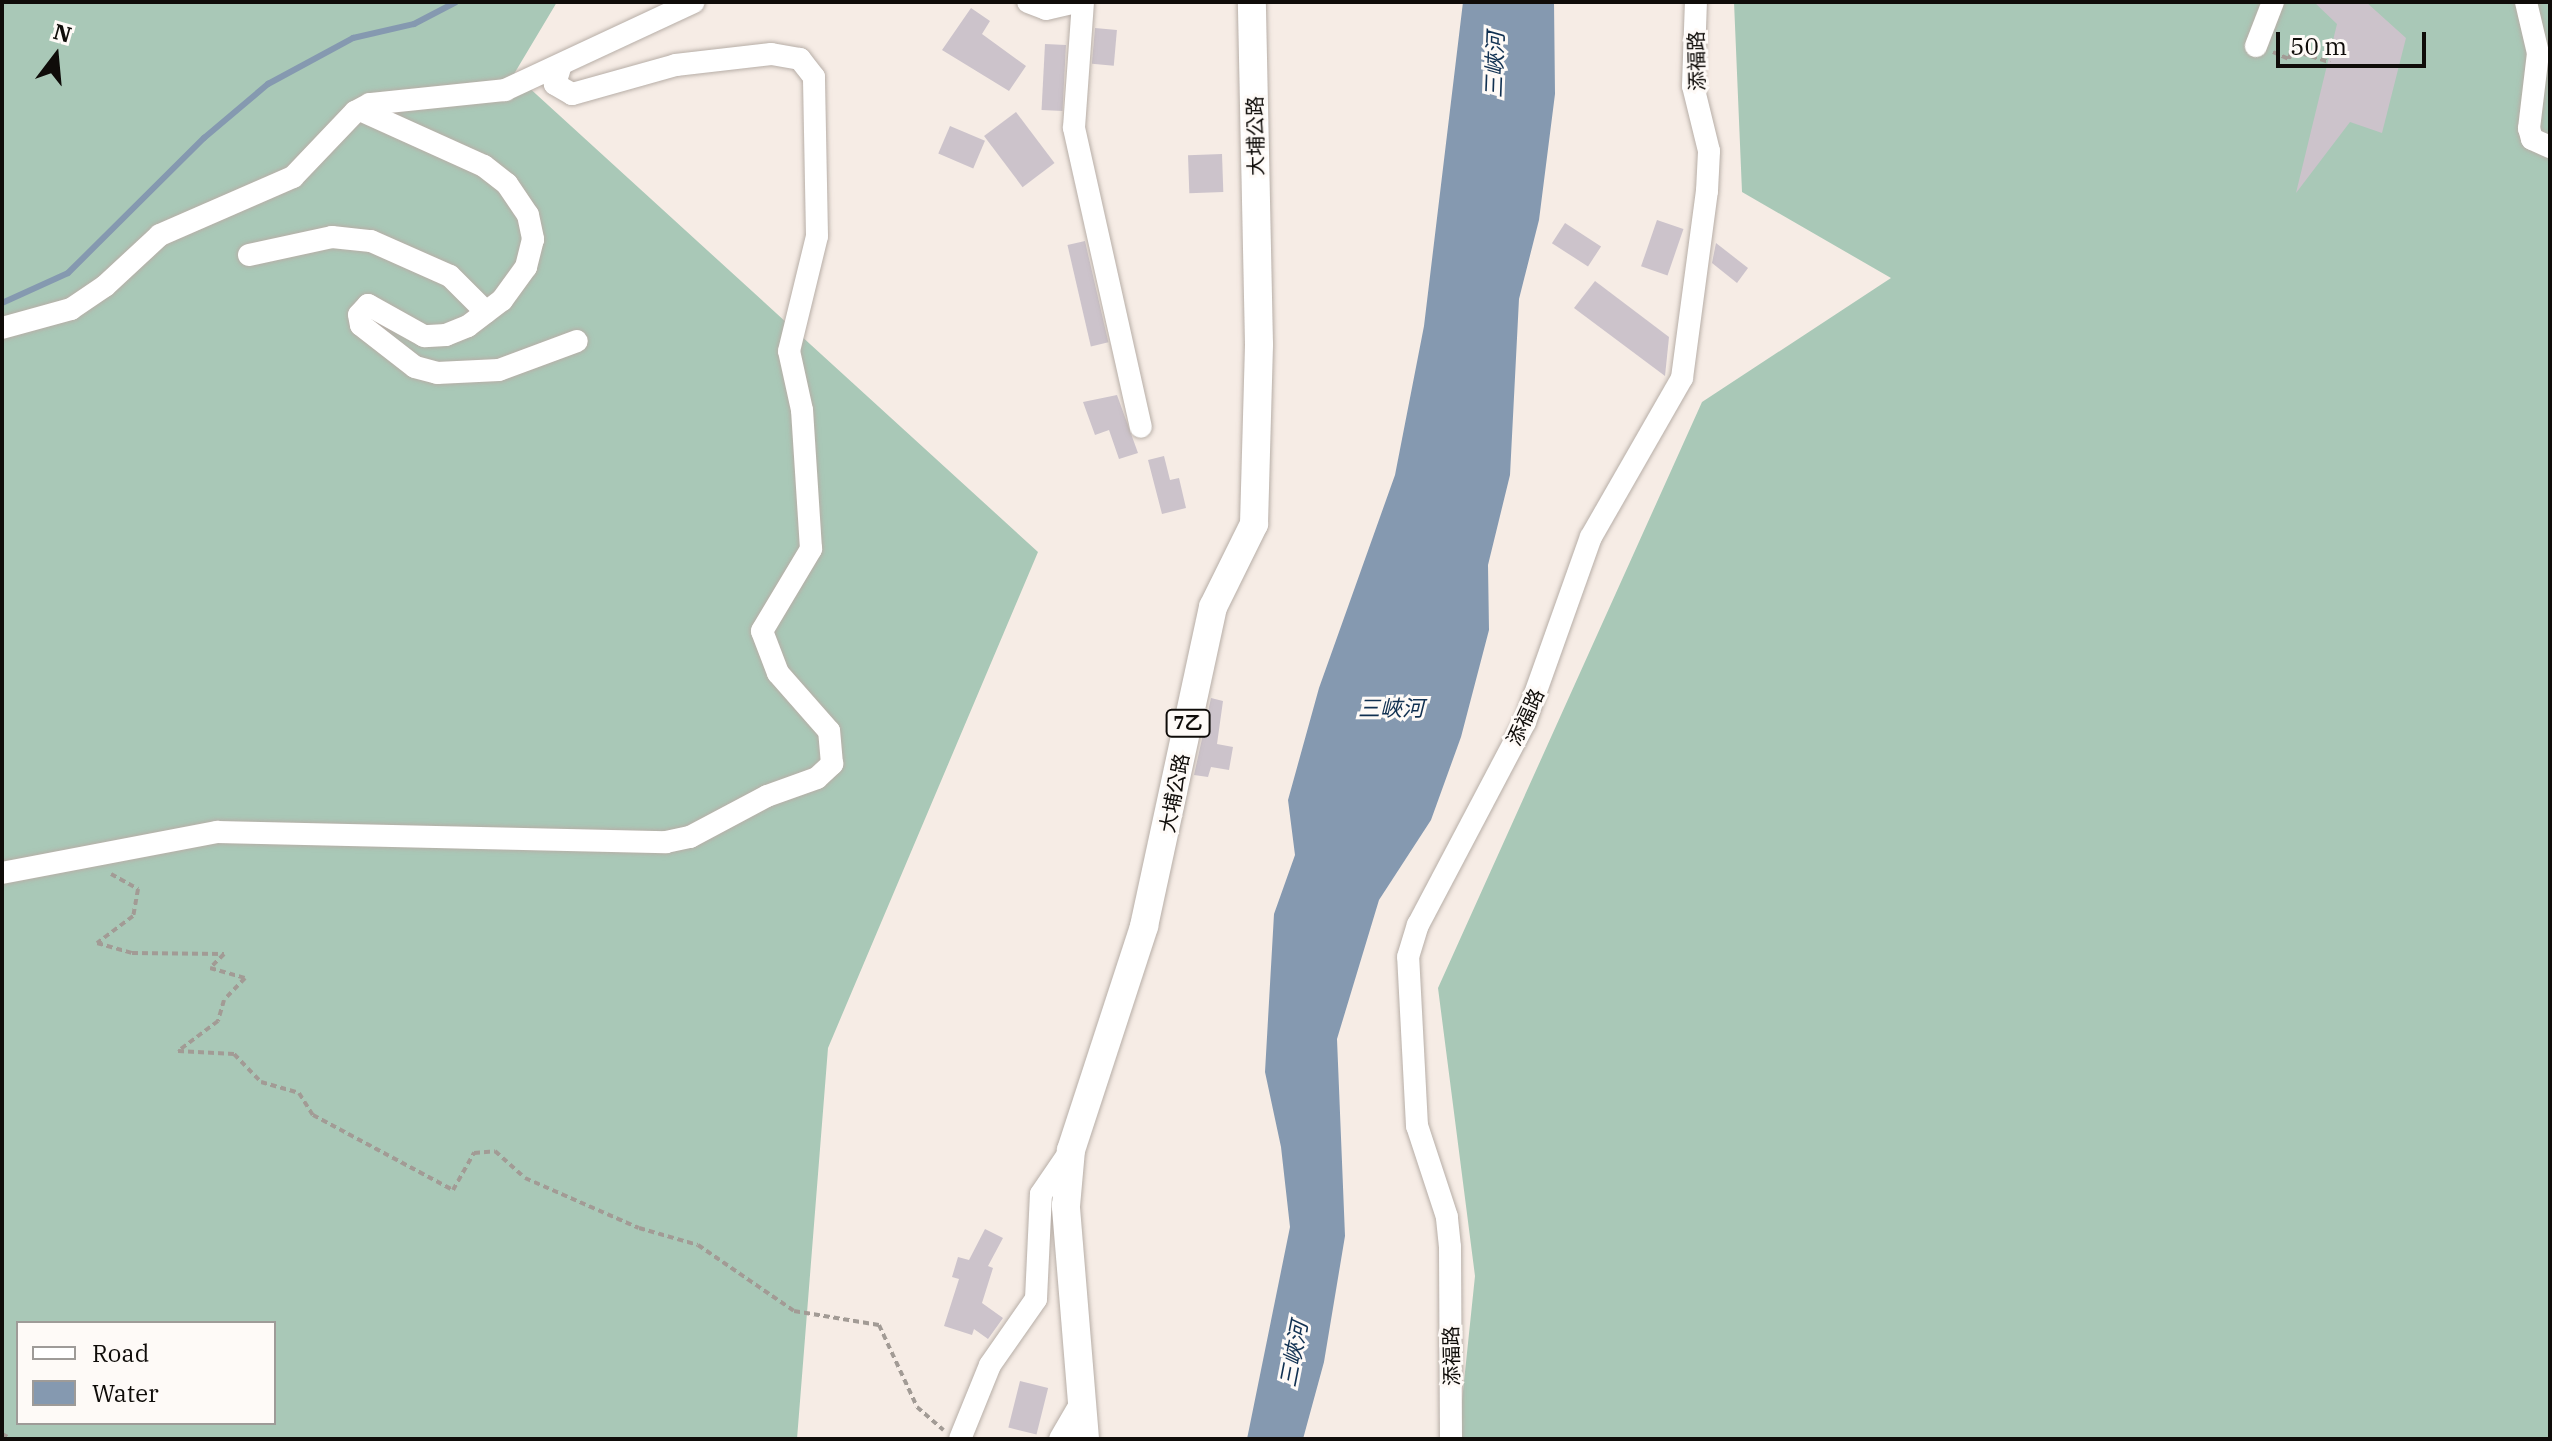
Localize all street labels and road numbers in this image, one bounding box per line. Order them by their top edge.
street label: 添福路 [1683,31,1709,91]
street label: 大埔公路 [1242,96,1268,176]
street label: 添福路 [1501,685,1549,749]
road number: 7乙 [1164,709,1212,737]
street label: 大埔公路 [1155,751,1193,835]
street label: 添福路 [1438,1326,1464,1386]

